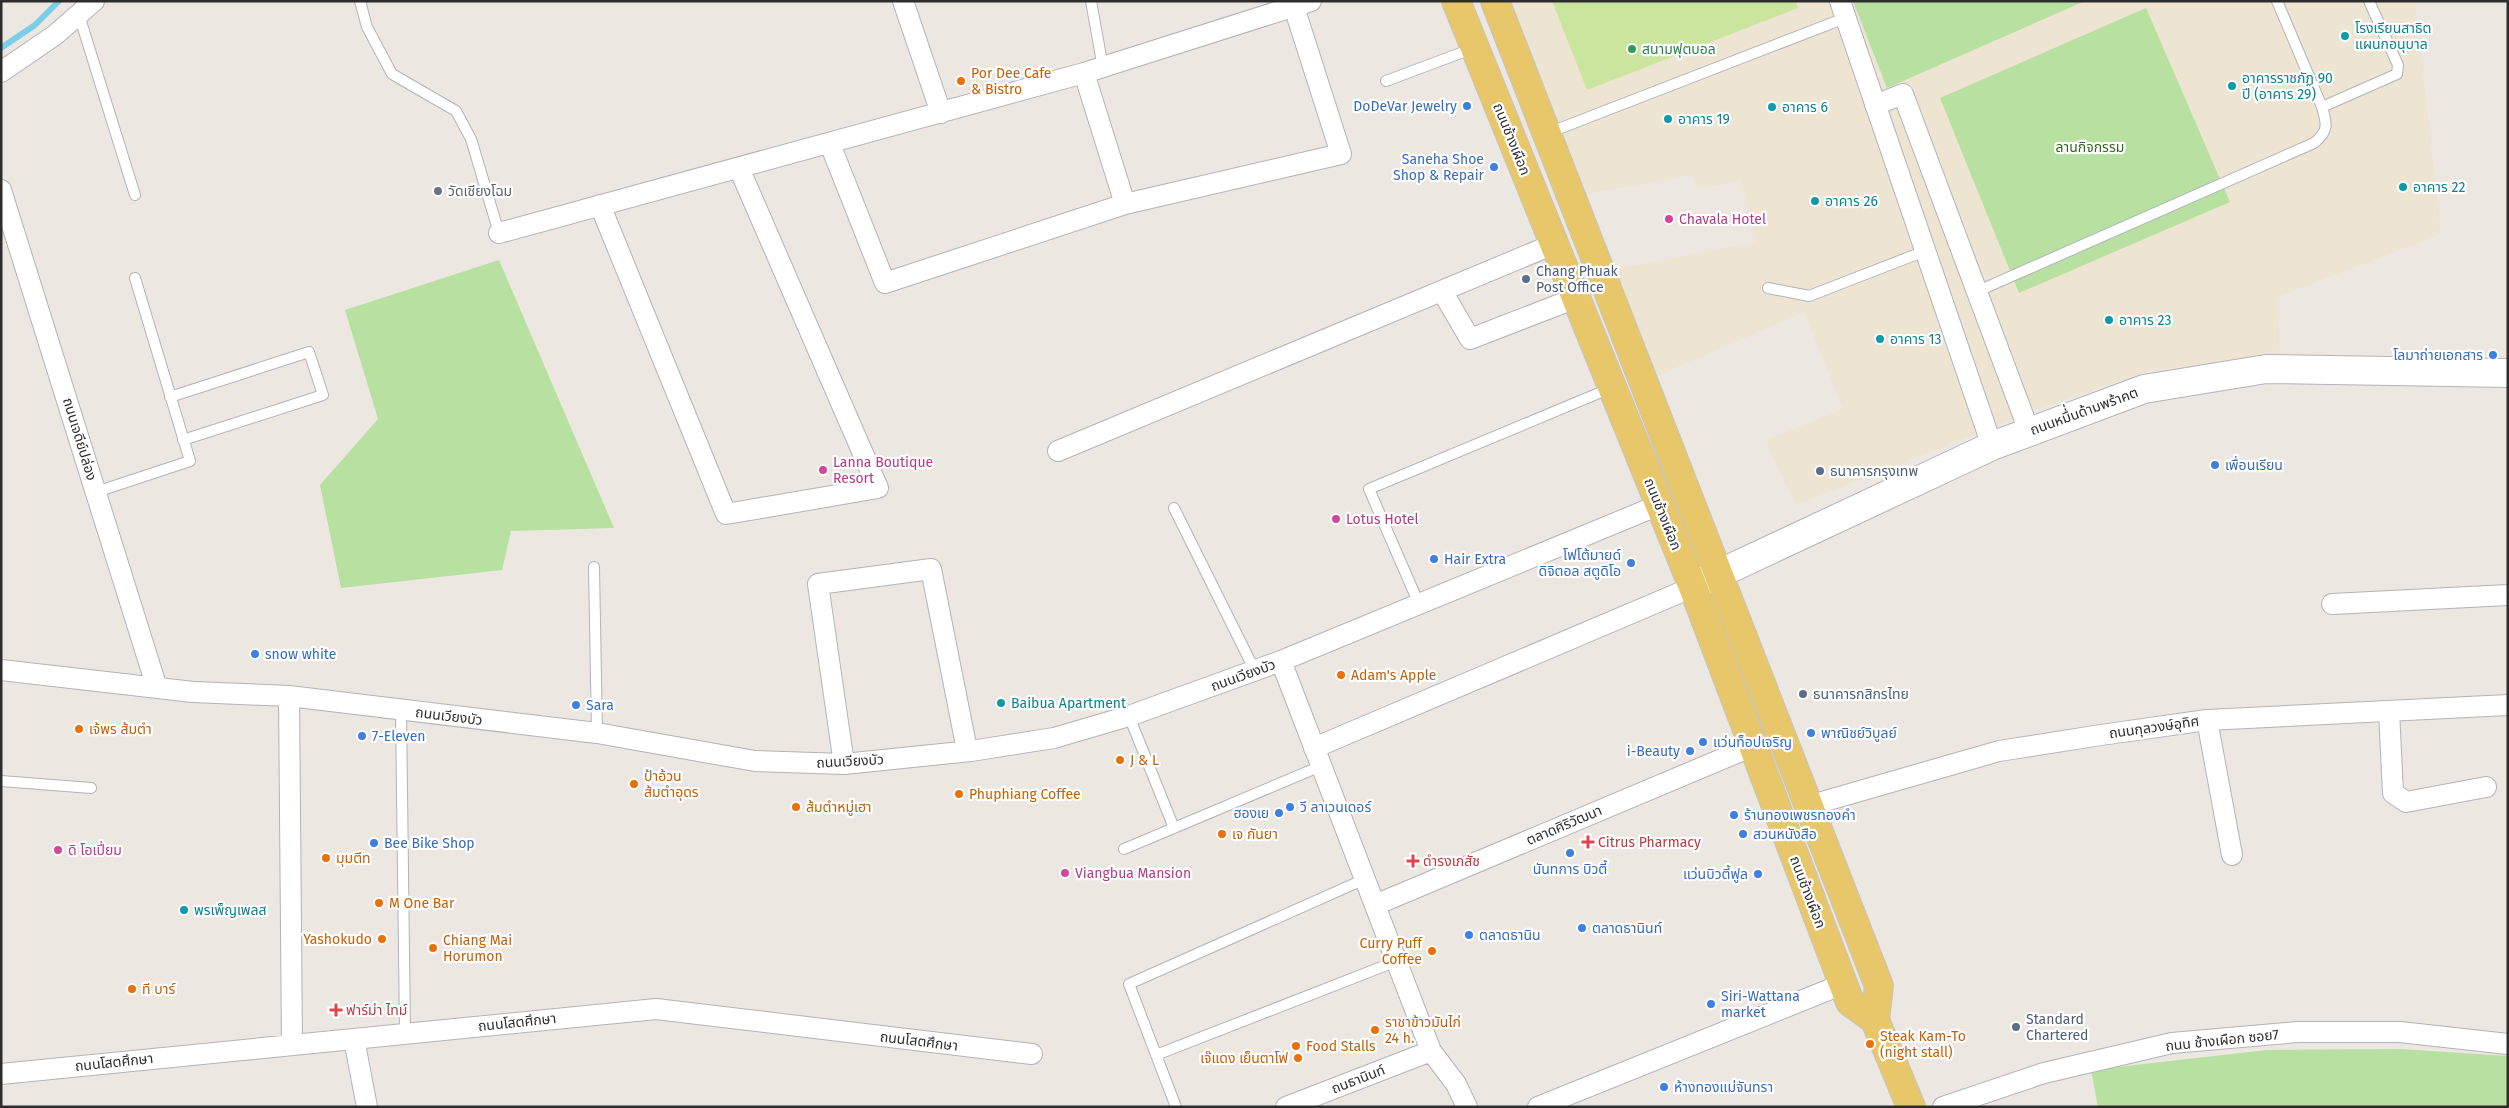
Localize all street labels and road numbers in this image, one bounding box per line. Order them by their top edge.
street label: ถนนช้างเผือก [1489,101,1534,178]
street label: ถนนหมื่่นด้ามพร้าคต [2026,378,2140,439]
street label: ถนนเจดีย์ปล่อง [59,396,100,483]
street label: ถนนช้างเผือก [1640,476,1685,553]
street label: ถนนเวียงบัว [1208,656,1278,695]
street label: ถนนเวียงบัว [414,704,484,729]
street label: ถนนกุลวงษ์อุทิศ [2108,713,2200,742]
street label: ถนนเวียงบัว [816,751,884,772]
street label: ตลาดศิริวัฒนา [1524,802,1605,849]
street label: ถนนช้างเผือก [1786,854,1829,931]
street label: ถนนโสตศึกษา [477,1010,557,1035]
street label: ถนน ช้างเผือก ซอย7 [2165,1026,2280,1055]
street label: ถนนโสตศึกษา [879,1028,959,1055]
street label: ถนนโสตศึกษา [74,1050,154,1075]
street label: ถนธานินท์ [1329,1061,1387,1097]

